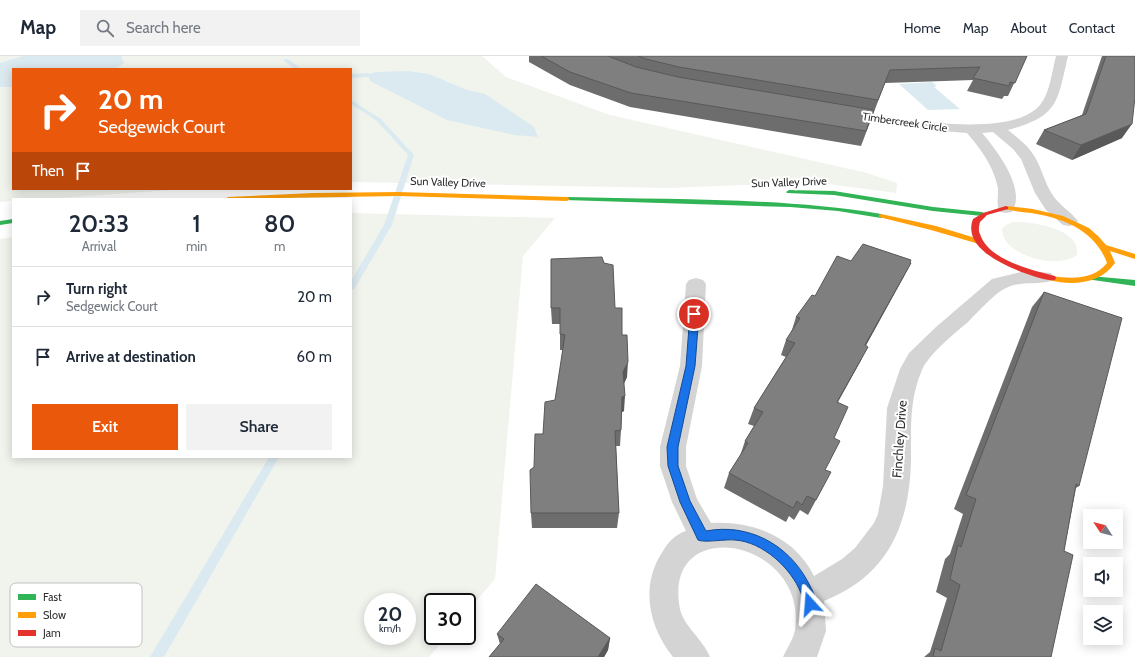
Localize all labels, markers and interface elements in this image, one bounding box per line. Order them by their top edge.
search box [80,10,360,46]
text: Map [20,16,56,39]
icon: search [94,17,116,39]
text: Search here [126,19,201,37]
text: Home [904,19,941,37]
text: Map [963,19,988,37]
text: About [1010,19,1047,37]
text: Contact [1069,19,1115,37]
text: 20 m [98,82,163,116]
icon: right [32,84,84,136]
street label: Timbercreek Circle [862,109,949,135]
text: Sedgewick Court [98,116,225,138]
icon: arrive [72,160,94,182]
text: Then [32,162,64,180]
street label: Sun Valley Drive [410,174,486,190]
street label: Sun Valley Drive [751,174,827,190]
text: 20:33 [69,209,129,238]
text: 1 [192,209,201,238]
text: 80 [264,209,295,238]
text: Arrival [82,238,116,254]
text: min [186,238,207,254]
text: m [274,238,285,254]
text: Turn right [66,280,127,298]
icon: right [32,286,54,308]
text: 20 m [297,288,332,306]
pin [677,297,711,331]
text: Sedgewick Court [66,298,158,314]
icon: arrive [683,303,705,325]
icon: arrive [32,346,54,368]
text: Arrive at destination [66,348,196,366]
text: 60 m [296,348,332,366]
street label: Finchley Drive [888,399,910,478]
button: Exit [32,404,178,450]
button: Share [186,404,332,450]
north arrow [1083,509,1123,549]
map controls [1083,509,1123,645]
button: sound [1083,557,1123,597]
legend [10,583,142,647]
position arrow [789,583,831,625]
text: Fast [43,590,62,604]
speed limit sign: 30 [424,593,476,645]
text: 20 [378,602,402,626]
button: layers [1083,605,1123,645]
text: Slow [43,608,66,622]
text: km/h [379,622,401,635]
text: Jam [42,626,61,640]

